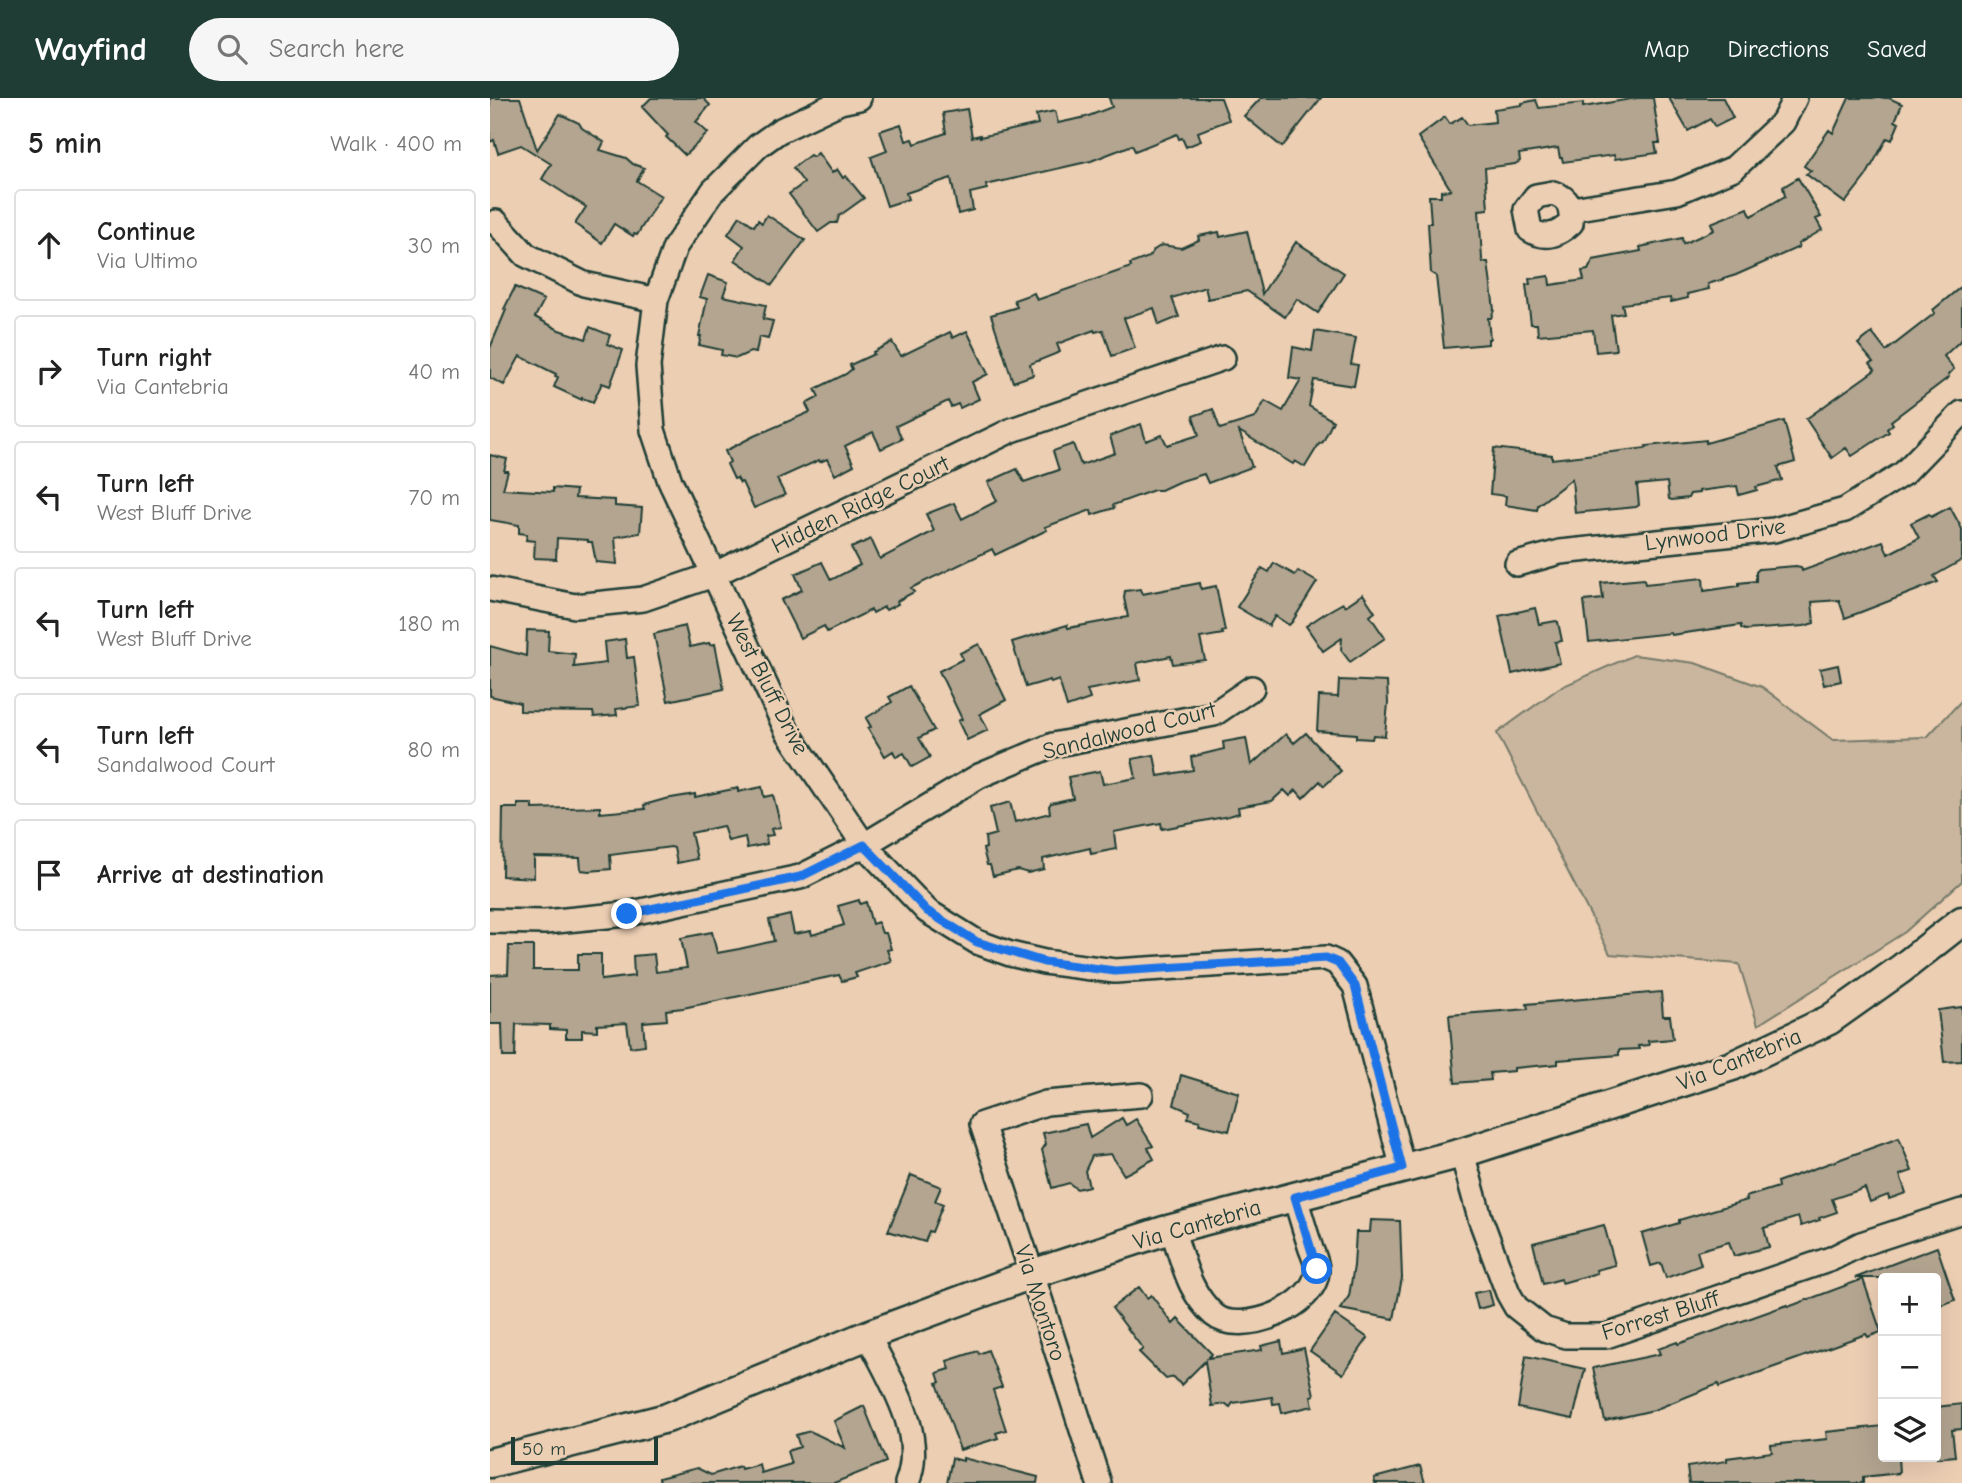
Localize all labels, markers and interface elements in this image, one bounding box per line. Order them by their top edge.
search box [189,18,679,81]
text: Wayfind [35,30,147,68]
icon: search [213,30,251,68]
text: Search here [269,34,404,64]
text: Map [1644,35,1690,63]
text: Directions [1728,35,1829,63]
text: Saved [1867,35,1927,63]
text: 5 min [28,126,102,161]
text: Walk · 400 m [330,130,462,157]
text: Continue [97,217,195,247]
icon: ahead [30,226,68,264]
text: 30 m [408,232,460,259]
text: Via Ultimo [97,247,198,274]
text: Turn right [97,343,211,373]
icon: right [30,352,68,390]
text: 40 m [408,358,460,385]
text: Via Cantebria [97,373,229,400]
street label: Hidden Ridge Court [767,449,955,559]
text: Turn left [97,469,194,499]
icon: left [30,478,68,516]
text: 70 m [408,484,460,511]
text: West Bluff Drive [97,499,252,526]
street label: Lynwood Drive [1643,512,1787,557]
text: Turn left [97,595,194,625]
icon: left [30,604,68,642]
street label: West Bluff Drive [720,609,815,759]
text: 180 m [398,610,460,637]
text: West Bluff Drive [97,625,252,652]
street label: Sandalwood Court [1040,696,1220,765]
text: Turn left [97,721,194,751]
icon: left [30,730,68,768]
text: 80 m [407,736,460,763]
text: Sandalwood Court [97,751,275,778]
icon: arrive [30,856,68,894]
text: Arrive at destination [97,860,324,890]
route end [611,898,642,929]
street label: Via Cantebria [1673,1022,1805,1097]
street label: Via Cantebria [1130,1193,1264,1256]
street label: Via Montoro [1009,1242,1072,1365]
route start [1301,1253,1332,1284]
map controls [1878,1273,1941,1462]
button: + [1878,1273,1941,1336]
street label: Forrest Bluff [1598,1284,1724,1346]
button: − [1878,1336,1941,1399]
button: layers [1878,1399,1941,1462]
scale bar [511,1434,658,1466]
text: 50 m [522,1438,566,1460]

